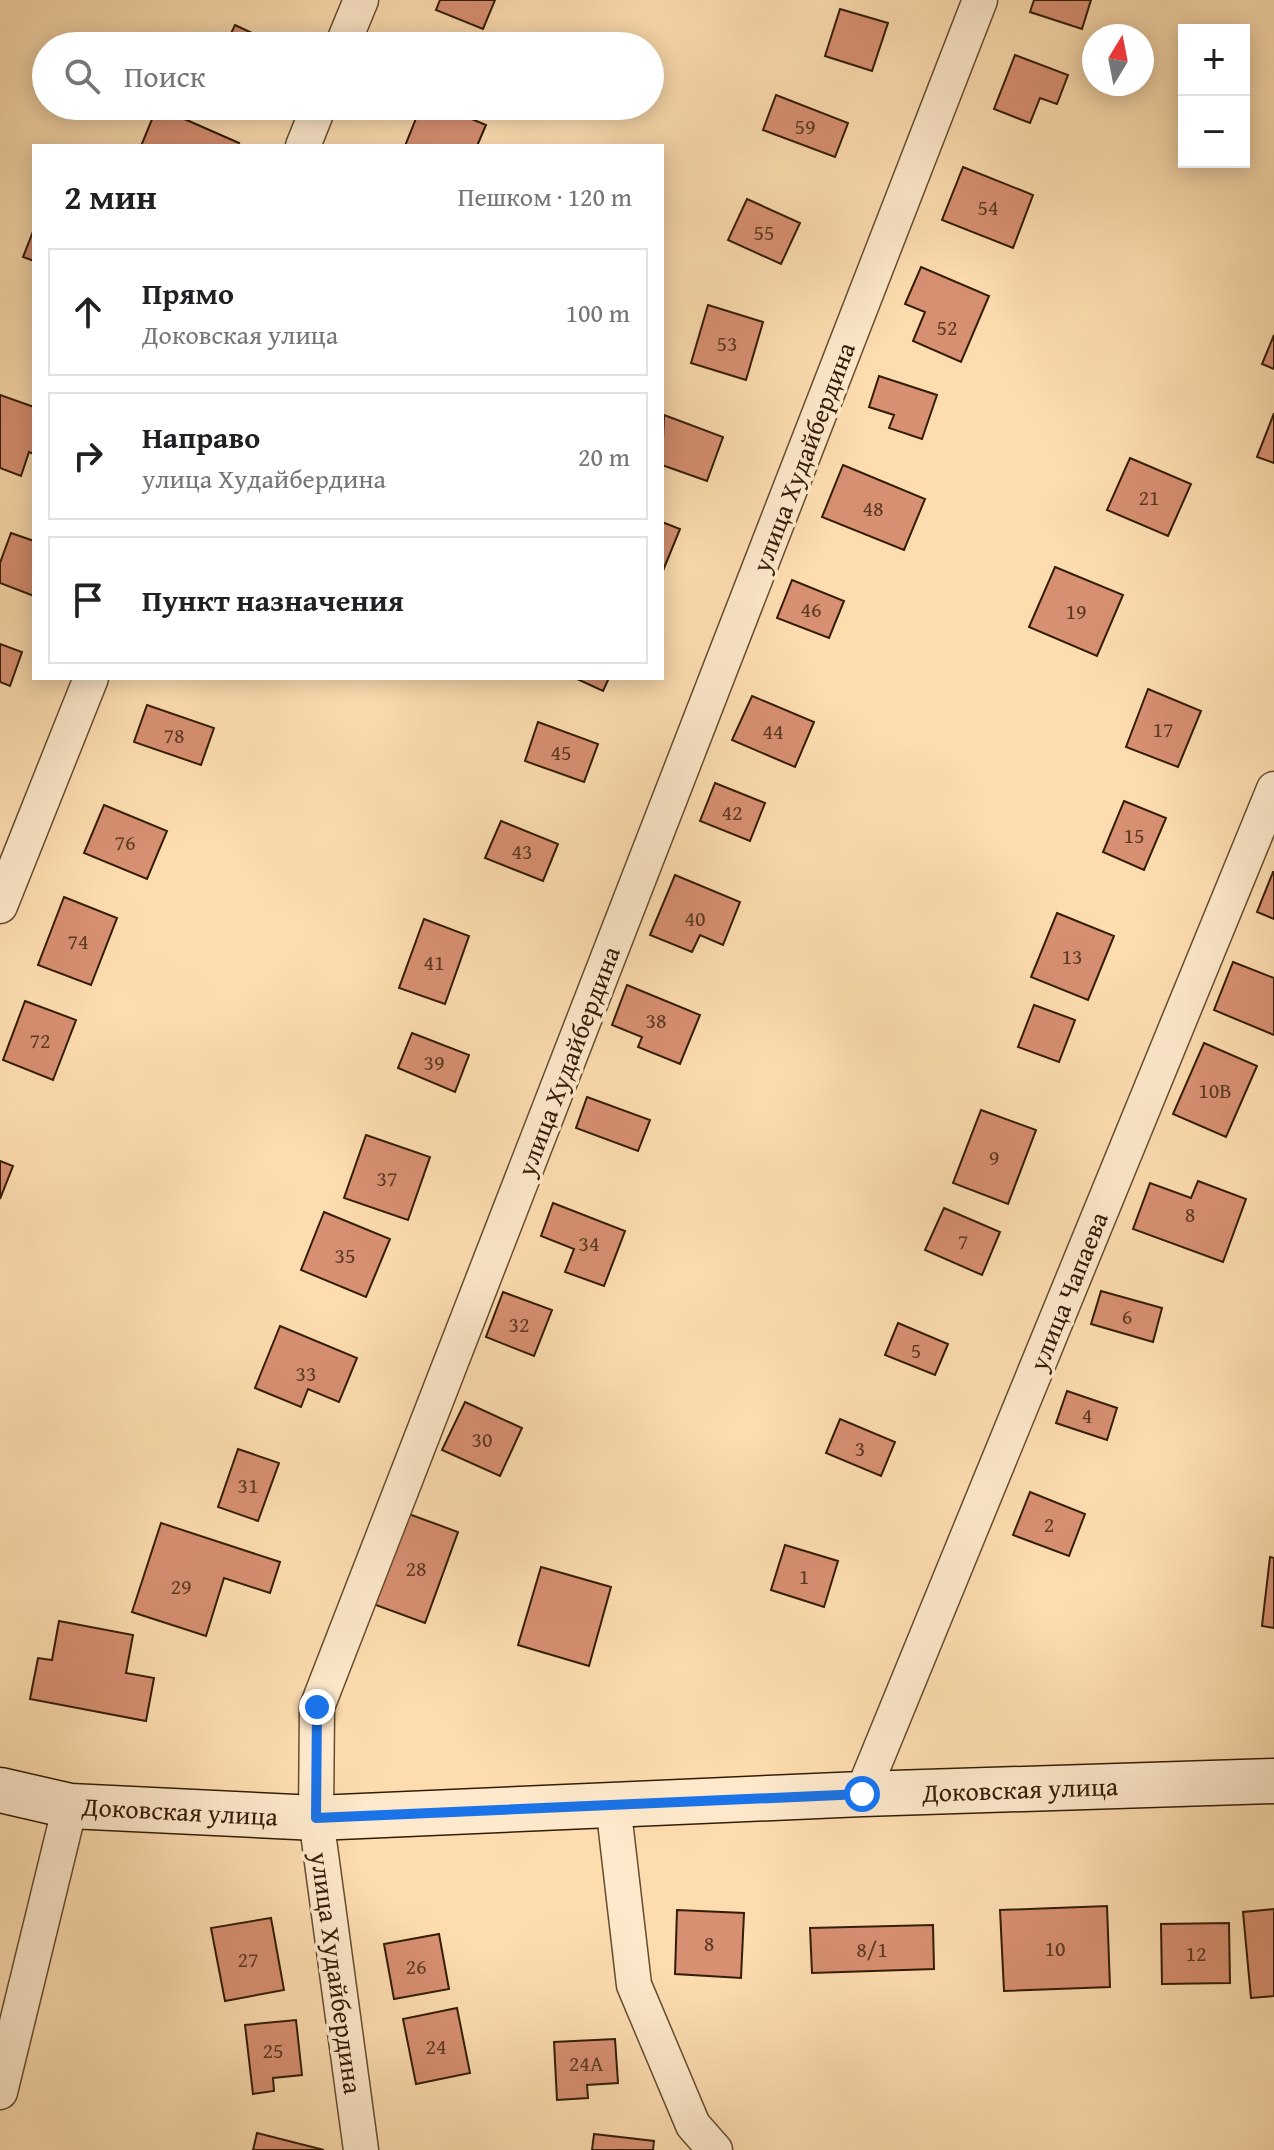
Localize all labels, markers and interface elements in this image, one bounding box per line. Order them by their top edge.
north arrow [1082,24,1154,96]
map controls [1178,24,1250,168]
button: + [1178,24,1250,96]
search box [32,32,664,120]
icon: search [60,54,104,98]
text: Поиск [124,54,206,98]
button: − [1178,96,1250,168]
house number: 59 [794,110,816,142]
text: 2 мин [64,172,157,221]
text: Пешком · 120 m [458,177,632,216]
house number: 54 [977,191,999,223]
house number: 55 [753,216,775,248]
text: Прямо [142,271,234,315]
icon: ahead [66,290,110,334]
text: 100 m [565,293,630,332]
house number: 52 [936,311,958,343]
text: Доковская улица [142,315,338,354]
house number: 53 [716,327,738,359]
street label: улица Худайбердина [741,336,865,579]
text: Направо [142,415,260,459]
icon: right [66,434,110,478]
text: 20 m [578,437,630,476]
text: улица Худайбердина [142,459,386,498]
house number: 21 [1138,481,1160,513]
house number: 48 [862,492,884,524]
icon: arrive [66,578,110,622]
text: Пункт назначения [142,578,404,622]
house number: 46 [800,593,822,625]
house number: 19 [1065,595,1087,627]
house number: 17 [1152,713,1174,745]
house number: 44 [762,715,784,747]
house number: 78 [163,719,185,751]
house number: 45 [550,736,572,768]
house number: 42 [721,796,743,828]
house number: 15 [1123,819,1145,851]
house number: 76 [114,826,136,858]
house number: 43 [511,835,533,867]
house number: 40 [684,902,706,934]
house number: 74 [67,925,89,957]
street label: улица Худайбердина [506,940,630,1183]
house number: 13 [1061,940,1083,972]
house number: 41 [423,946,445,978]
house number: 38 [645,1004,667,1036]
house number: 72 [29,1024,51,1056]
house number: 39 [423,1046,445,1078]
house number: 10В [1198,1074,1232,1106]
house number: 9 [989,1141,999,1173]
house number: 37 [376,1162,398,1194]
house number: 8 [1185,1198,1195,1230]
street label: улица Чапаева [1018,1205,1118,1377]
house number: 7 [958,1225,968,1257]
house number: 34 [578,1227,600,1259]
house number: 35 [334,1239,356,1271]
house number: 6 [1122,1300,1132,1332]
house number: 32 [508,1308,530,1340]
house number: 5 [911,1334,921,1366]
house number: 33 [295,1357,317,1389]
house number: 4 [1082,1399,1092,1431]
house number: 30 [471,1423,493,1455]
house number: 3 [855,1432,865,1464]
house number: 31 [237,1469,259,1501]
house number: 2 [1044,1508,1054,1540]
house number: 28 [405,1552,427,1584]
house number: 1 [799,1560,809,1592]
house number: 29 [170,1570,192,1602]
route end [299,1689,335,1725]
street label: Доковская улица [920,1766,1119,1812]
route start [844,1776,880,1812]
street label: Доковская улица [80,1786,280,1836]
street label: улица Худайбердина [301,1849,373,2097]
house number: 8 [704,1927,714,1959]
house number: 10 [1044,1932,1066,1964]
house number: 8/1 [856,1933,888,1965]
house number: 12 [1185,1937,1207,1969]
house number: 27 [237,1943,259,1975]
house number: 26 [405,1950,427,1982]
house number: 24 [425,2030,447,2062]
house number: 25 [262,2034,284,2066]
house number: 24А [569,2047,604,2079]

